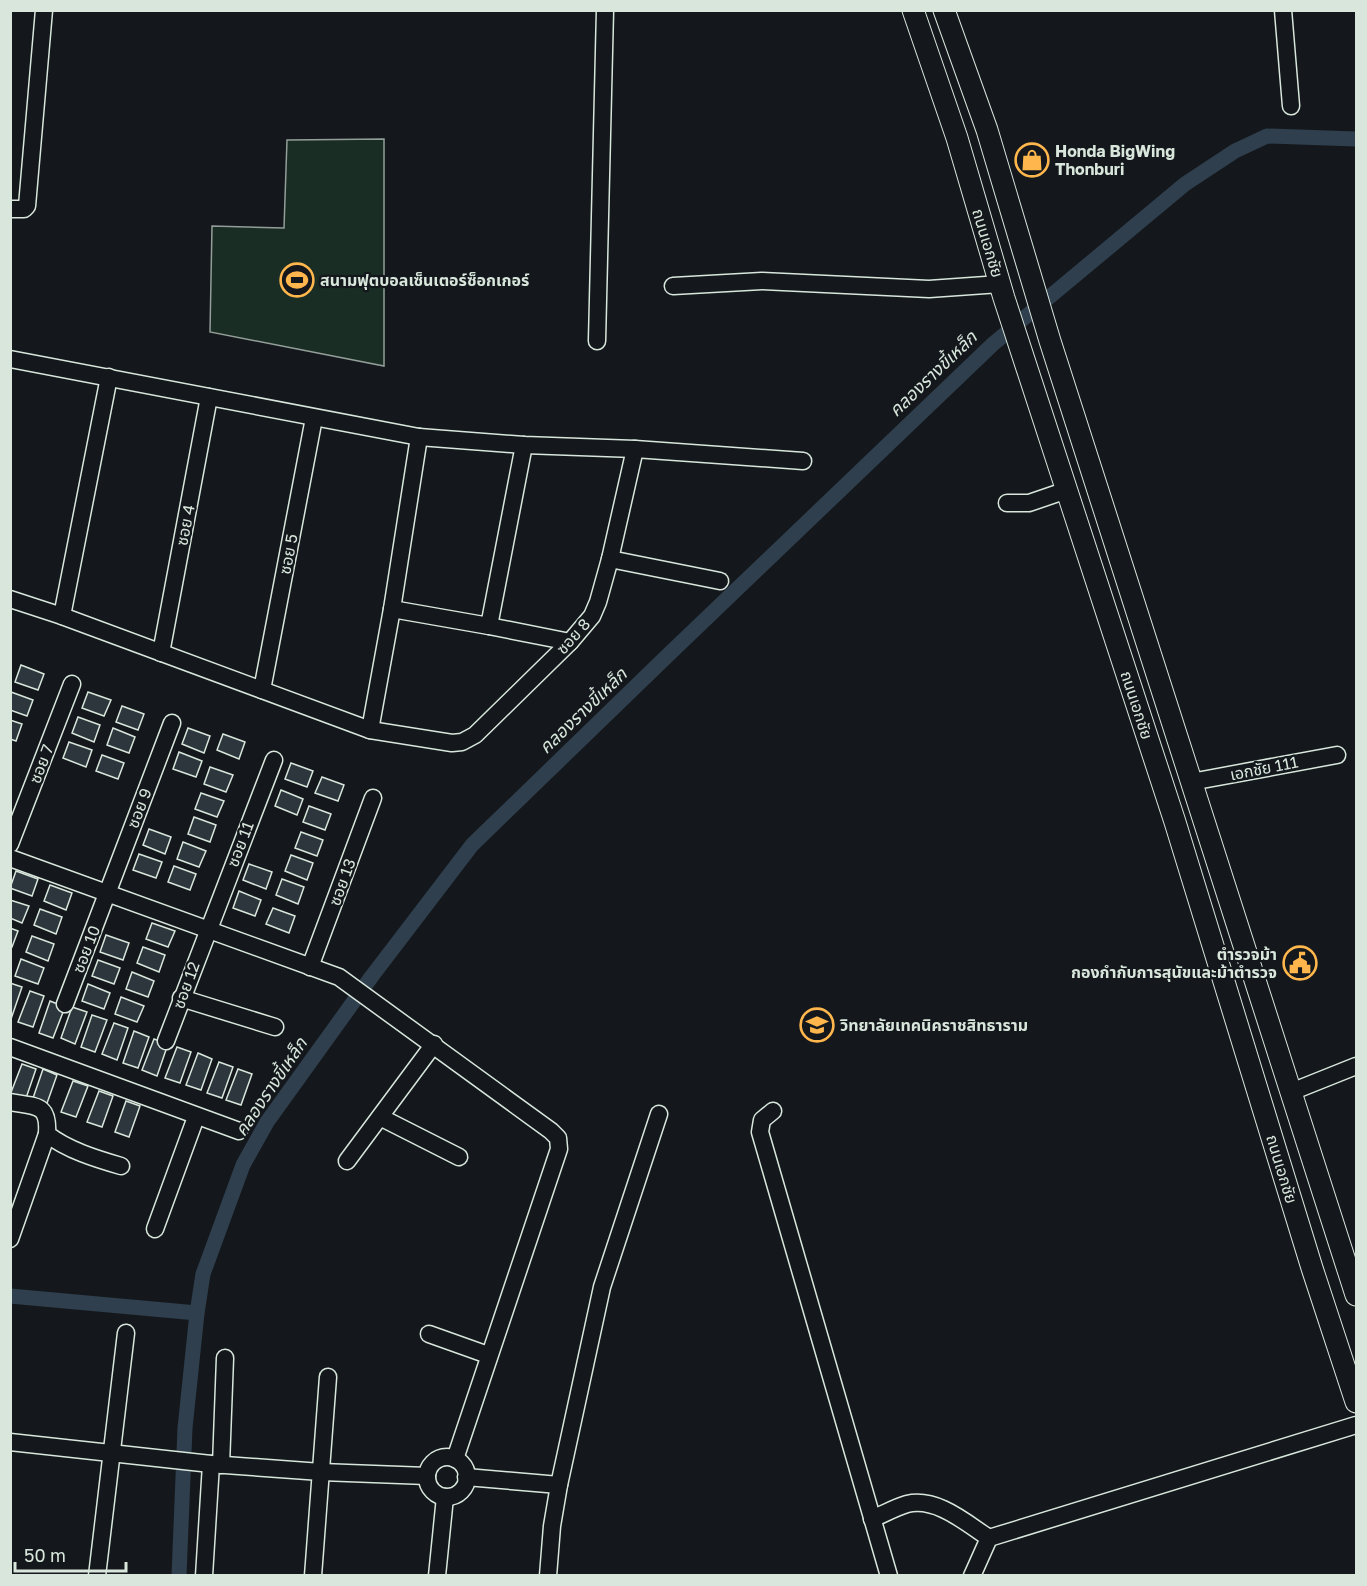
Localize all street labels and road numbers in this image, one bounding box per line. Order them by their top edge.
street label: ถนนเอกชัย [968,206,1008,280]
street label: ซอย 4 [171,503,199,547]
street label: ซอย 5 [274,532,302,576]
street label: ซอย 8 [552,614,594,658]
street label: ถนนเอกชัย [1117,668,1157,742]
street label: ซอย 7 [24,742,58,786]
street label: เอกชัย 111 [1228,752,1300,784]
street label: ซอย 9 [122,785,156,831]
street label: ซอย 11 [222,818,258,870]
street label: ซอย 13 [324,856,360,908]
street label: ซอย 10 [68,922,104,976]
street label: ซอย 12 [168,959,204,1011]
street label: ถนนเอกชัย [1262,1132,1302,1206]

